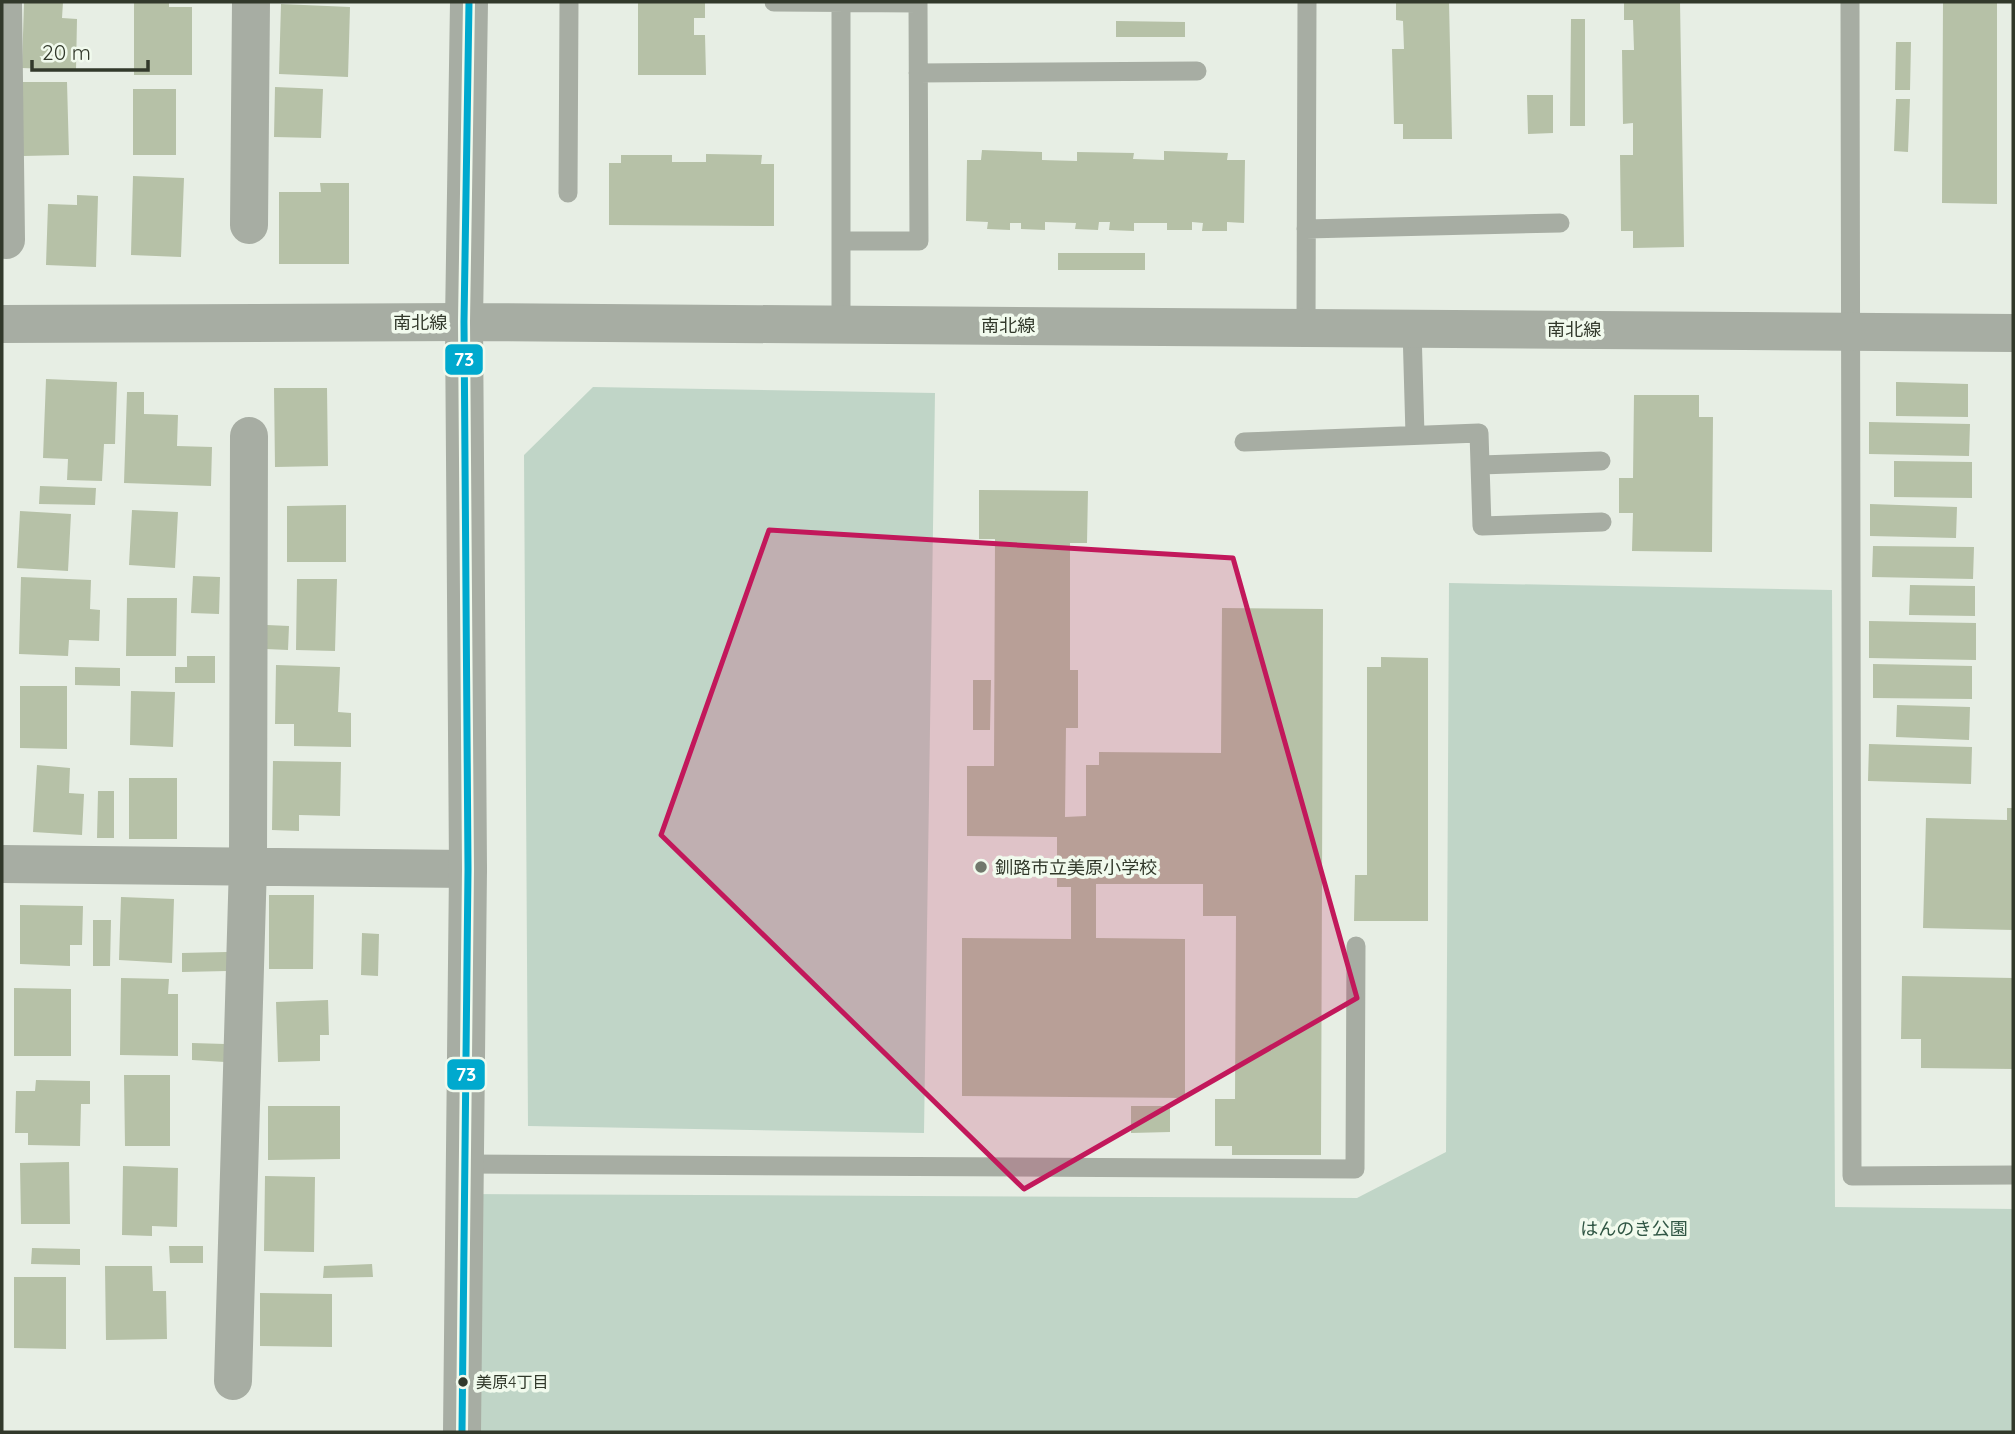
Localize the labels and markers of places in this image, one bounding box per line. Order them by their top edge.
place label: 釧路市立美原小学校 [995,856,1157,879]
marker: 釧路市立美原小学校 [973,859,989,875]
place label: 美原4丁目 [476,1372,548,1392]
marker: 美原4丁目 [456,1375,470,1389]

